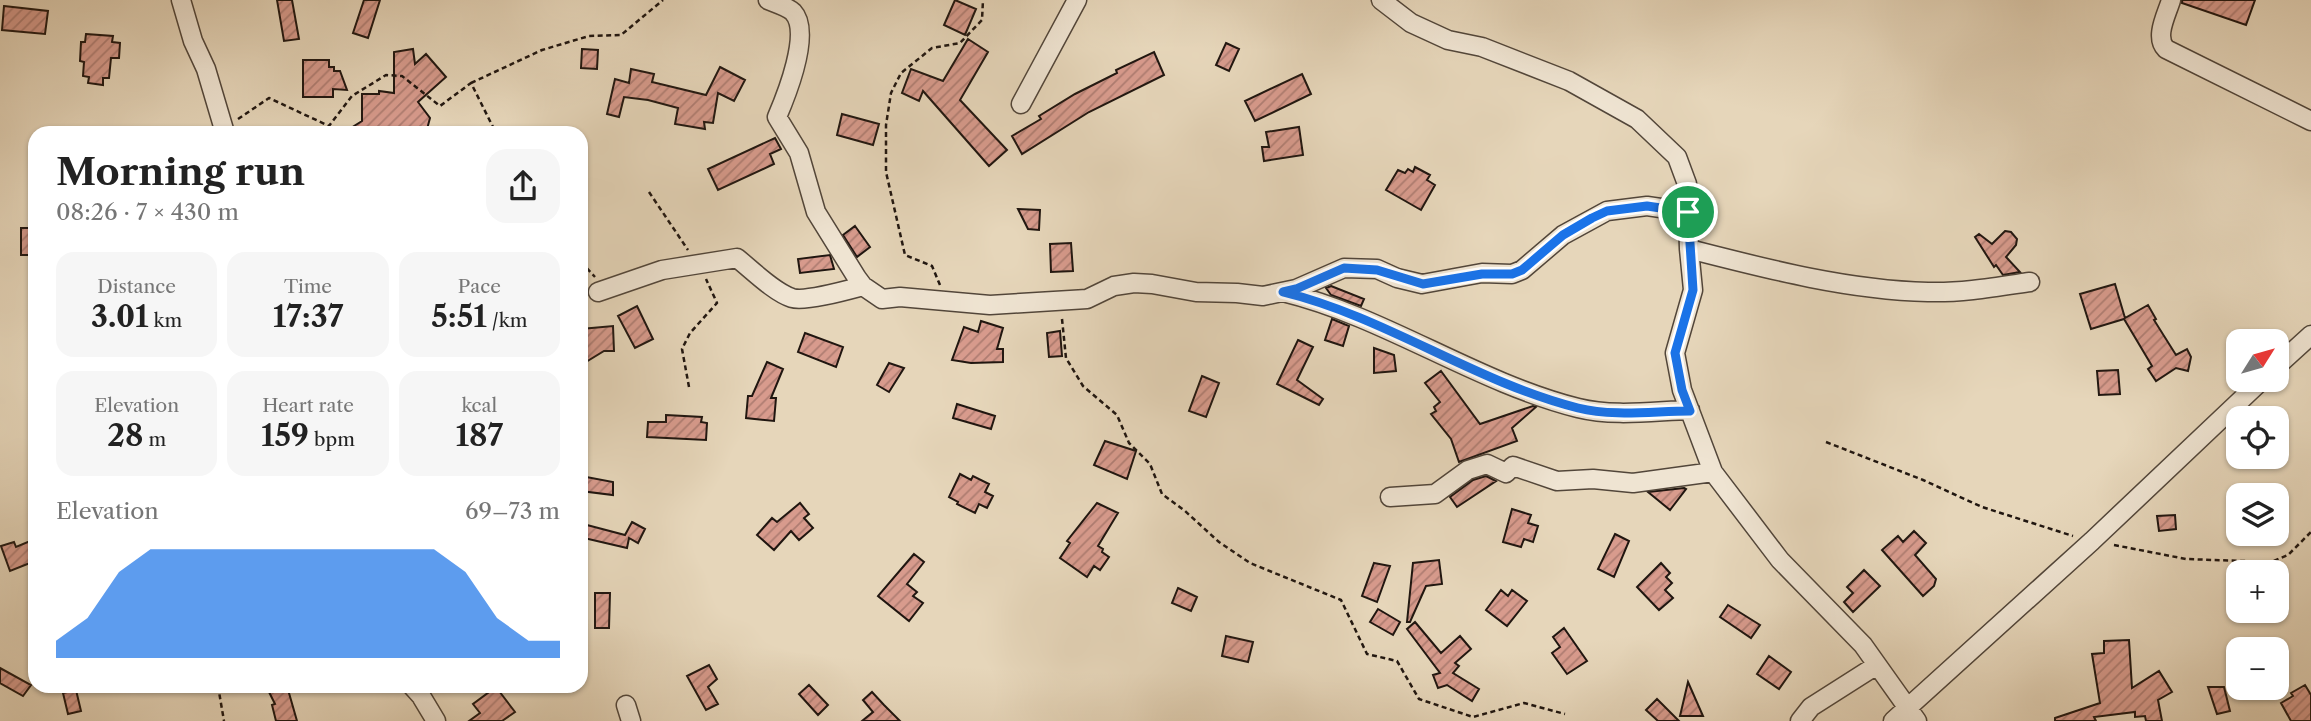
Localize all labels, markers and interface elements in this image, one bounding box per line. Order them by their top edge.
text: Morning run [56,148,305,195]
button: share [486,149,560,223]
pin [1658,182,1718,242]
icon: arrive [1669,193,1707,231]
text: 08:26 · 7 × 430 m [56,198,239,226]
text: Distance [97,275,176,298]
text: Time [284,275,332,298]
text: Pace [458,275,501,298]
text: 3.01 [91,298,149,335]
text: 17:37 [273,298,343,335]
text: 5:51 [431,298,487,335]
text: km [149,309,182,332]
text: /km [487,309,527,332]
north arrow [2226,329,2289,392]
map controls [2226,329,2289,700]
text: Elevation [94,394,179,417]
text: Heart rate [262,394,354,417]
text: kcal [461,394,497,417]
button: locate [2226,406,2289,469]
text: 28 [107,417,143,454]
text: 159 [261,417,309,454]
text: 187 [456,417,503,454]
text: m [143,428,166,451]
text: bpm [309,428,355,451]
button: layers [2226,483,2289,546]
text: Elevation [56,497,159,525]
text: 69–73 m [465,497,560,525]
button: + [2226,560,2289,623]
button: − [2226,637,2289,700]

